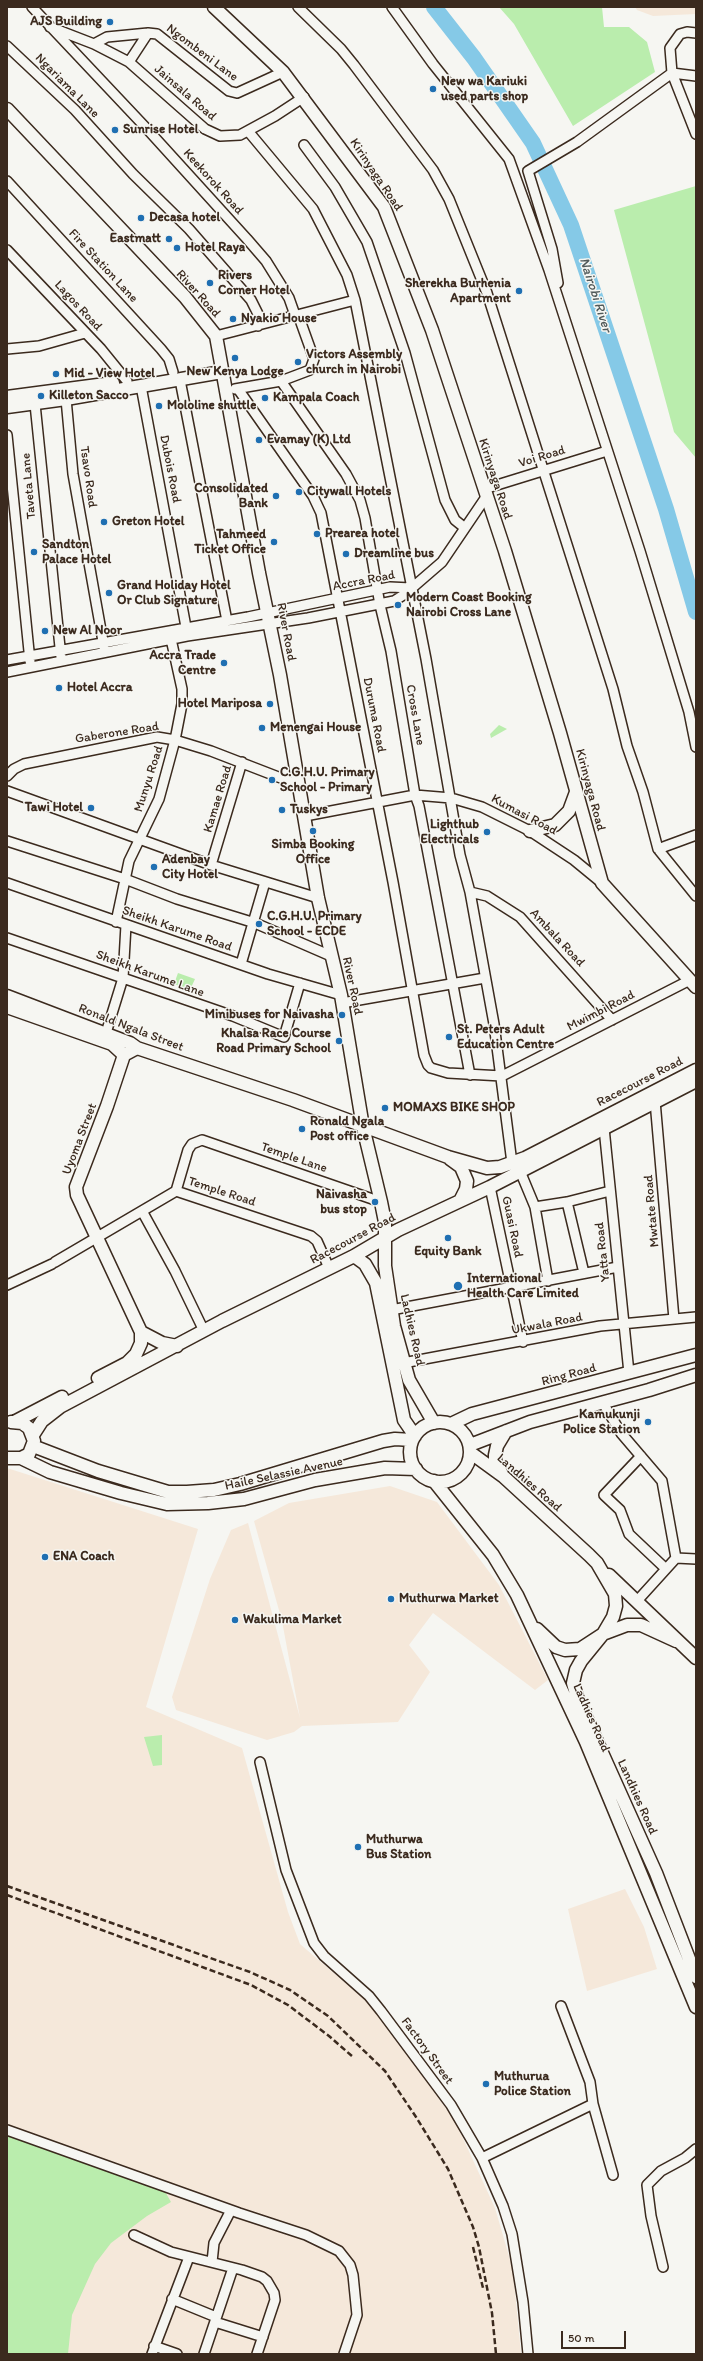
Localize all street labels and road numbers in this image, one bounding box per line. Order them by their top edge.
street label: Ngombeni Lane [163,21,241,85]
street label: Ngariama Lane [32,51,102,121]
street label: Jainsala Road [151,62,219,124]
street label: Kirinyaga Road [346,136,406,214]
street label: Keekorok Road [179,146,247,218]
street label: Fire Station Lane [65,226,141,306]
street label: River Road [172,267,224,321]
street label: Lagos Road [51,278,105,334]
street label: Dubois Road [156,434,184,504]
street label: Kirinyaga Road [475,436,515,522]
street label: Voi Road [517,443,567,471]
street label: Tsavo Road [76,445,100,509]
street label: Taveta Lane [18,452,40,520]
street label: Accra Road [331,567,397,595]
street label: River Road [273,601,299,663]
street label: Duruma Road [359,676,389,754]
street label: Cross Lane [402,683,428,747]
street label: Gaberone Road [74,719,160,747]
street label: Munyu Road [131,744,167,814]
street label: Kirinyaga Road [572,747,608,833]
street label: Kamae Road [200,763,236,835]
street label: Kumasi Road [488,791,560,839]
street label: Sheikh Karume Road [120,903,234,955]
street label: Ambala Road [526,906,588,970]
street label: Sheikh Karume Lane [94,947,206,1001]
street label: River Road [338,955,366,1017]
street label: Mwimbi Road [565,987,637,1035]
street label: Ronald Ngala Street [76,1001,186,1055]
street label: Racecourse Road [594,1054,686,1110]
street label: Uyoma Street [59,1101,101,1177]
street label: Temple Lane [259,1139,329,1177]
street label: Temple Road [186,1174,258,1210]
street label: Mwtate Road [641,1174,663,1248]
street label: Guasi Road [498,1195,526,1259]
street label: Racecourse Road [308,1210,398,1268]
street label: Yatta Road [592,1221,614,1283]
street label: Ladhies Road [396,1292,428,1368]
street label: Ukwala Road [510,1309,584,1339]
street label: Ring Road [540,1360,598,1390]
street label: Landhies Road [493,1451,565,1515]
street label: Haile Selassie Avenue [224,1454,344,1494]
street label: Ladhies Road [569,1681,613,1755]
street label: Landhies Road [613,1757,661,1837]
street label: Factory Street [397,2014,457,2088]

